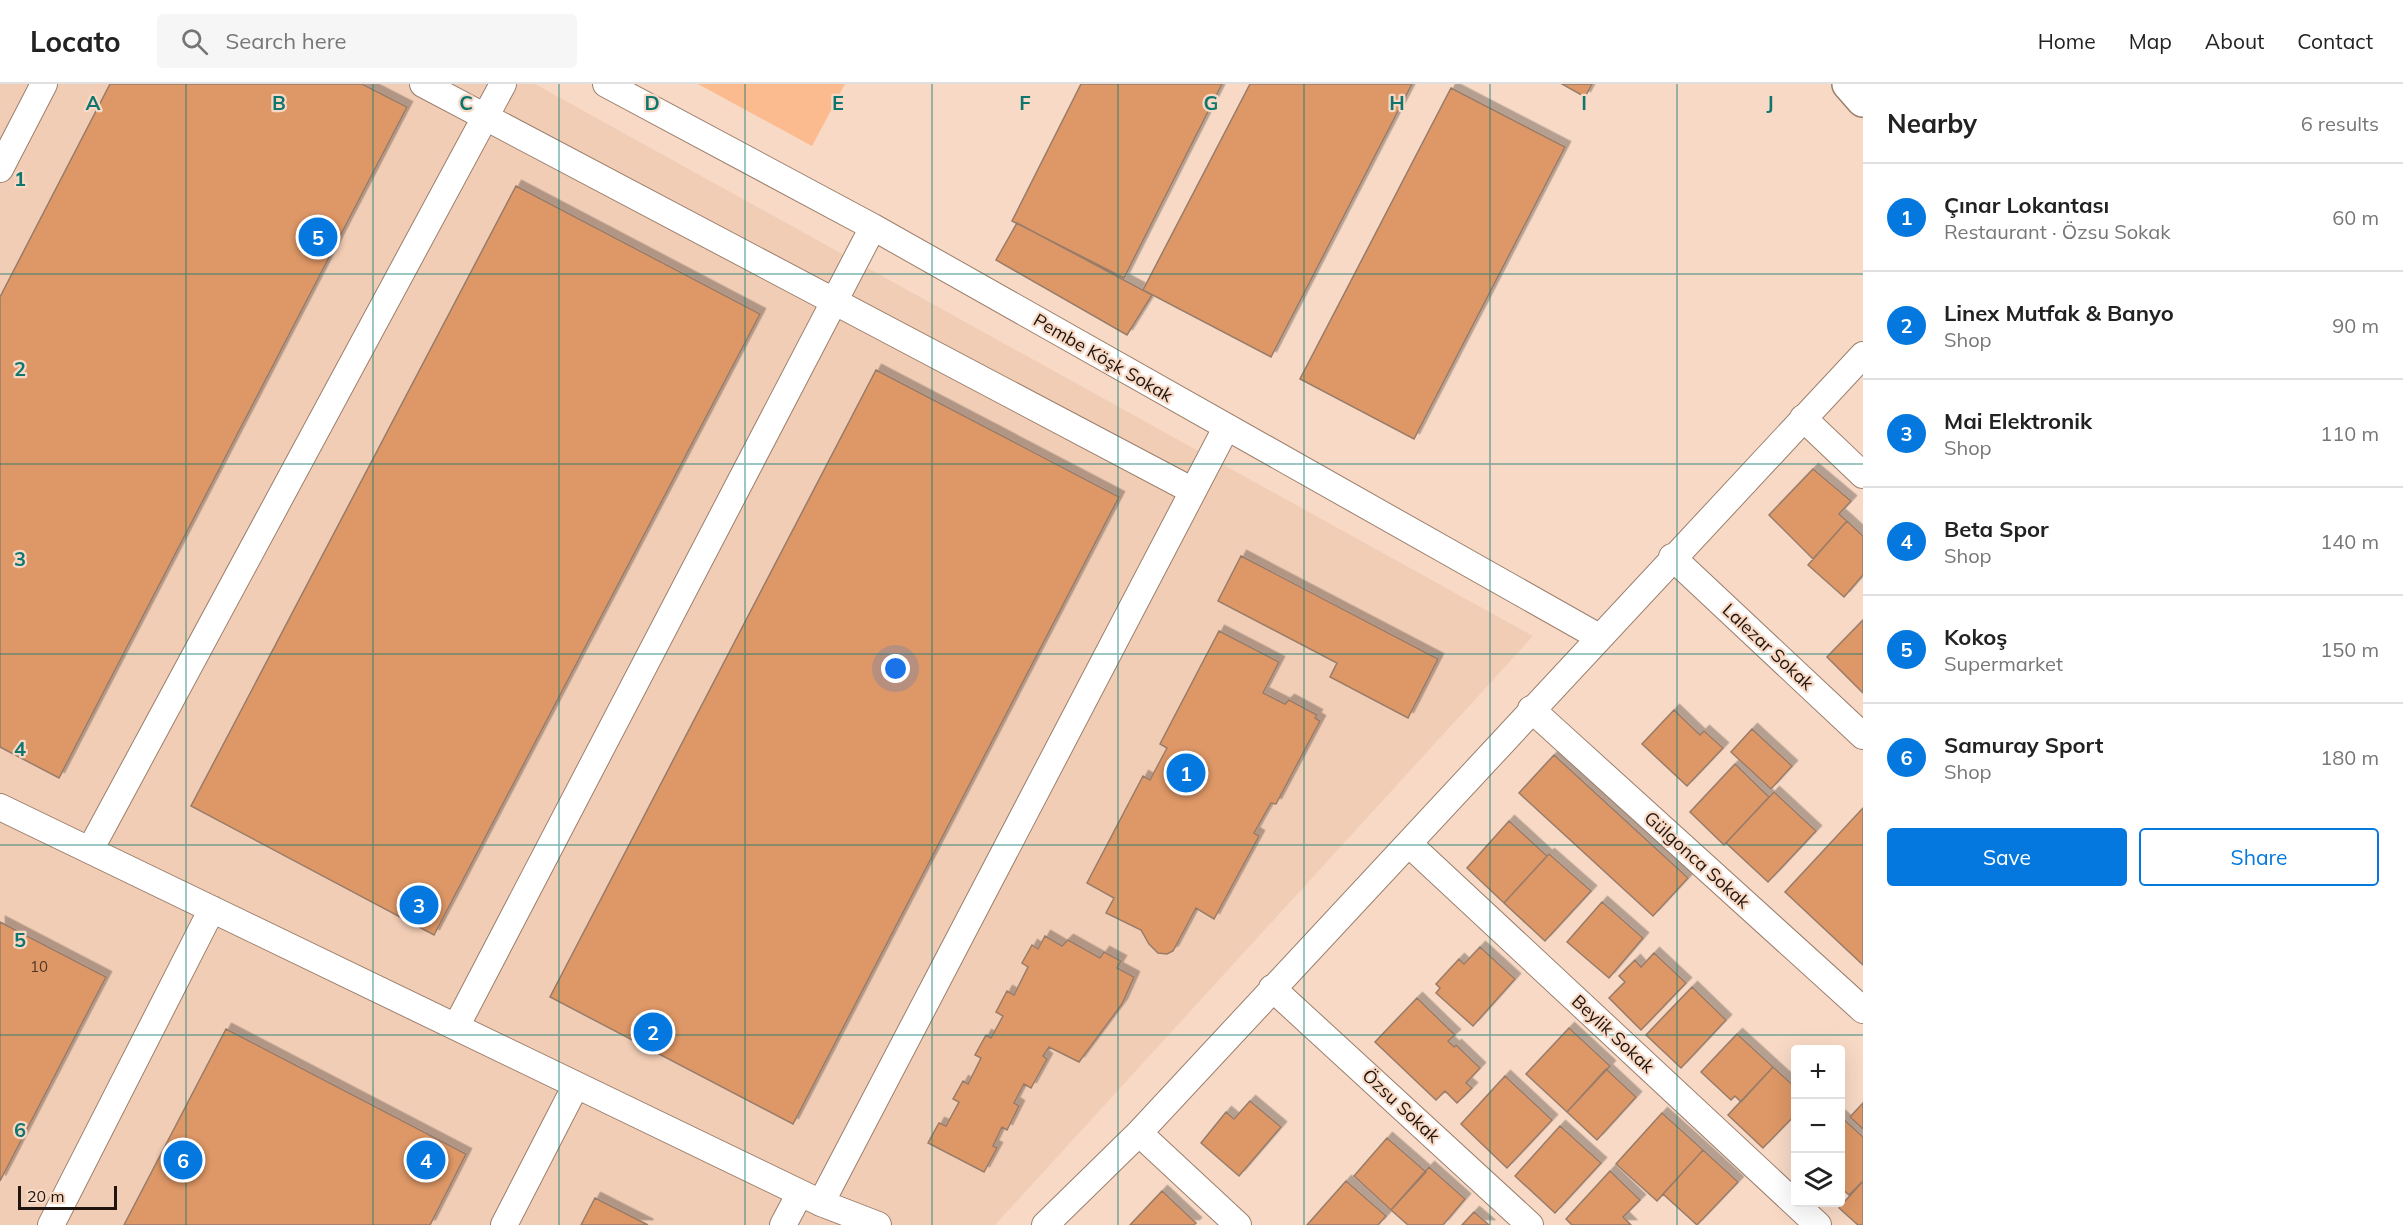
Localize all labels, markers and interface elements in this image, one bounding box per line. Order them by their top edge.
search box [157,14,577,68]
text: Locato [30,24,121,59]
icon: search [178,25,211,58]
text: Search here [226,27,346,55]
text: Home [2038,28,2096,54]
text: Map [2129,28,2172,54]
text: About [2205,28,2264,54]
text: Contact [2297,28,2373,54]
text: A [86,90,101,115]
text: B [272,90,286,115]
text: C [459,90,473,115]
text: D [644,90,660,115]
text: E [832,90,844,115]
text: F [1019,90,1031,115]
text: G [1204,90,1218,115]
text: H [1389,90,1405,115]
text: I [1581,90,1587,115]
text: J [1766,90,1774,115]
text: Nearby [1887,107,1977,140]
text: 6 results [2301,111,2379,136]
text: 1 [14,166,26,191]
text: Çınar Lokantası [1944,191,2109,219]
text: 1 [1901,205,1913,230]
text: 60 m [2332,205,2379,230]
pin: 5 [298,214,338,260]
text: Restaurant · Özsu Sokak [1944,219,2171,244]
text: Linex Mutfak & Banyo [1944,299,2174,327]
street label: Pembe Köşk Sokak [1029,308,1178,407]
text: 2 [1901,313,1913,338]
text: 90 m [2332,313,2379,338]
text: Shop [1944,327,1992,352]
text: 2 [14,356,26,381]
text: Mai Elektronik [1944,407,2092,435]
text: 3 [1901,421,1913,446]
text: 110 m [2320,421,2379,446]
text: Shop [1944,435,1992,460]
text: Beta Spor [1944,515,2049,543]
text: 4 [1901,529,1913,554]
text: 140 m [2320,529,2379,554]
text: Shop [1944,543,1992,568]
text: 3 [14,546,26,571]
street label: Lalezar Sokak [1718,598,1819,695]
text: Kokoş [1944,623,2007,651]
text: 5 [1901,637,1913,662]
text: 150 m [2320,637,2379,662]
text: Supermarket [1944,651,2063,676]
your location [881,654,910,683]
text: Samuray Sport [1944,731,2103,759]
text: 4 [14,736,26,761]
text: 6 [1901,745,1913,770]
text: 180 m [2320,745,2379,770]
pin: 1 [1166,750,1206,796]
text: Shop [1944,759,1992,784]
street label: Gülgonca Sokak [1640,806,1756,914]
button: Save [1887,828,2127,886]
button: Share [2139,828,2379,886]
pin: 3 [400,882,438,928]
text: 5 [14,927,26,952]
house number: 10 [30,957,48,976]
street label: Beylik Sokak [1567,989,1660,1078]
pin: 2 [634,1010,672,1054]
map controls [1791,1045,1845,1207]
button: + [1791,1045,1845,1099]
street label: Özsu Sokak [1358,1064,1446,1148]
button: − [1791,1099,1845,1153]
text: 6 [14,1117,26,1142]
pin: 6 [164,1138,202,1182]
pin: 4 [406,1138,446,1182]
button: layers [1791,1153,1845,1207]
scale bar [18,1183,117,1210]
text: 20 m [27,1186,64,1206]

